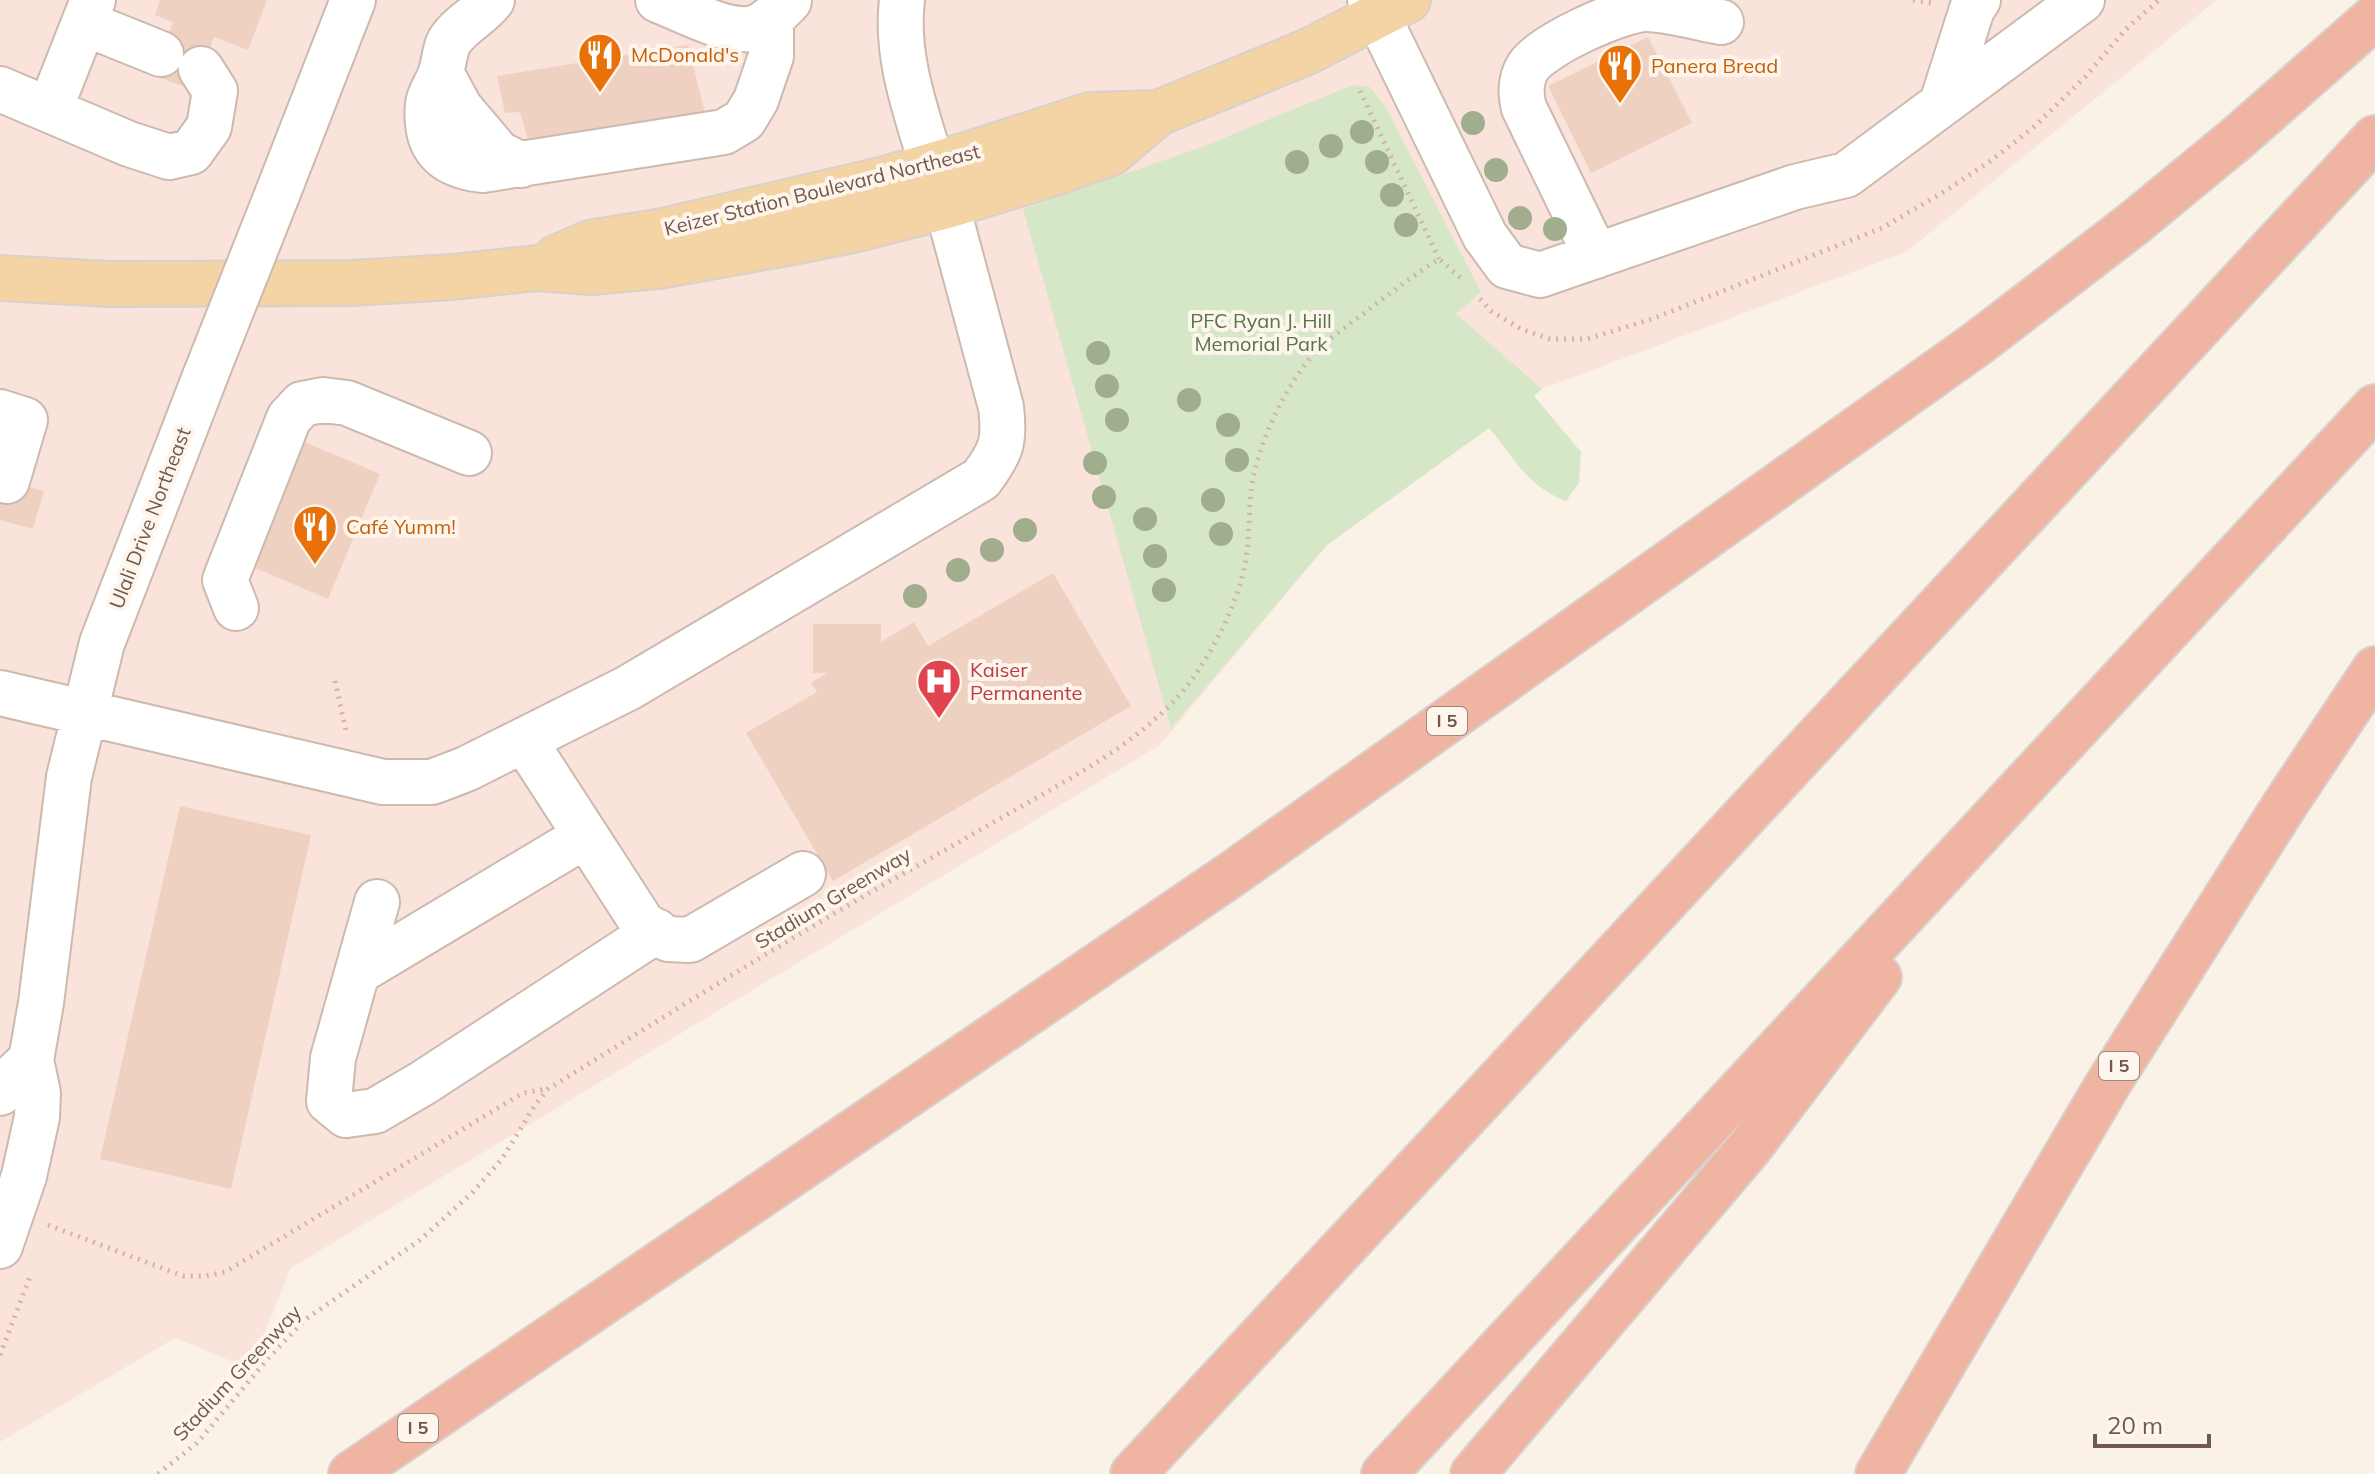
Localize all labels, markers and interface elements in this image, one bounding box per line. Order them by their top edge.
restaurant icon: McDonald's [576,31,624,94]
place label: McDonald's [631,42,739,67]
restaurant icon: Panera Bread [1596,42,1644,105]
place label: Panera Bread [1651,53,1778,78]
street label: Keizer Station Boulevard Northeast [661,138,982,241]
park label: PFC Ryan J. Hill Memorial Park [1190,308,1332,356]
street label: Ulali Drive Northeast [103,424,196,612]
restaurant icon: Café Yumm! [291,503,339,566]
place label: Café Yumm! [346,514,456,539]
hospital icon: Kaiser Permanente [915,657,963,720]
place label: Kaiser Permanente [970,657,1082,705]
road number: I 5 [1427,707,1467,735]
street label: Stadium Greenway [750,841,916,954]
road number: I 5 [2099,1052,2139,1080]
street label: Stadium Greenway [167,1299,307,1446]
scale bar [2095,1398,2209,1448]
text: 20 m [2107,1410,2163,1440]
road number: I 5 [398,1414,438,1442]

